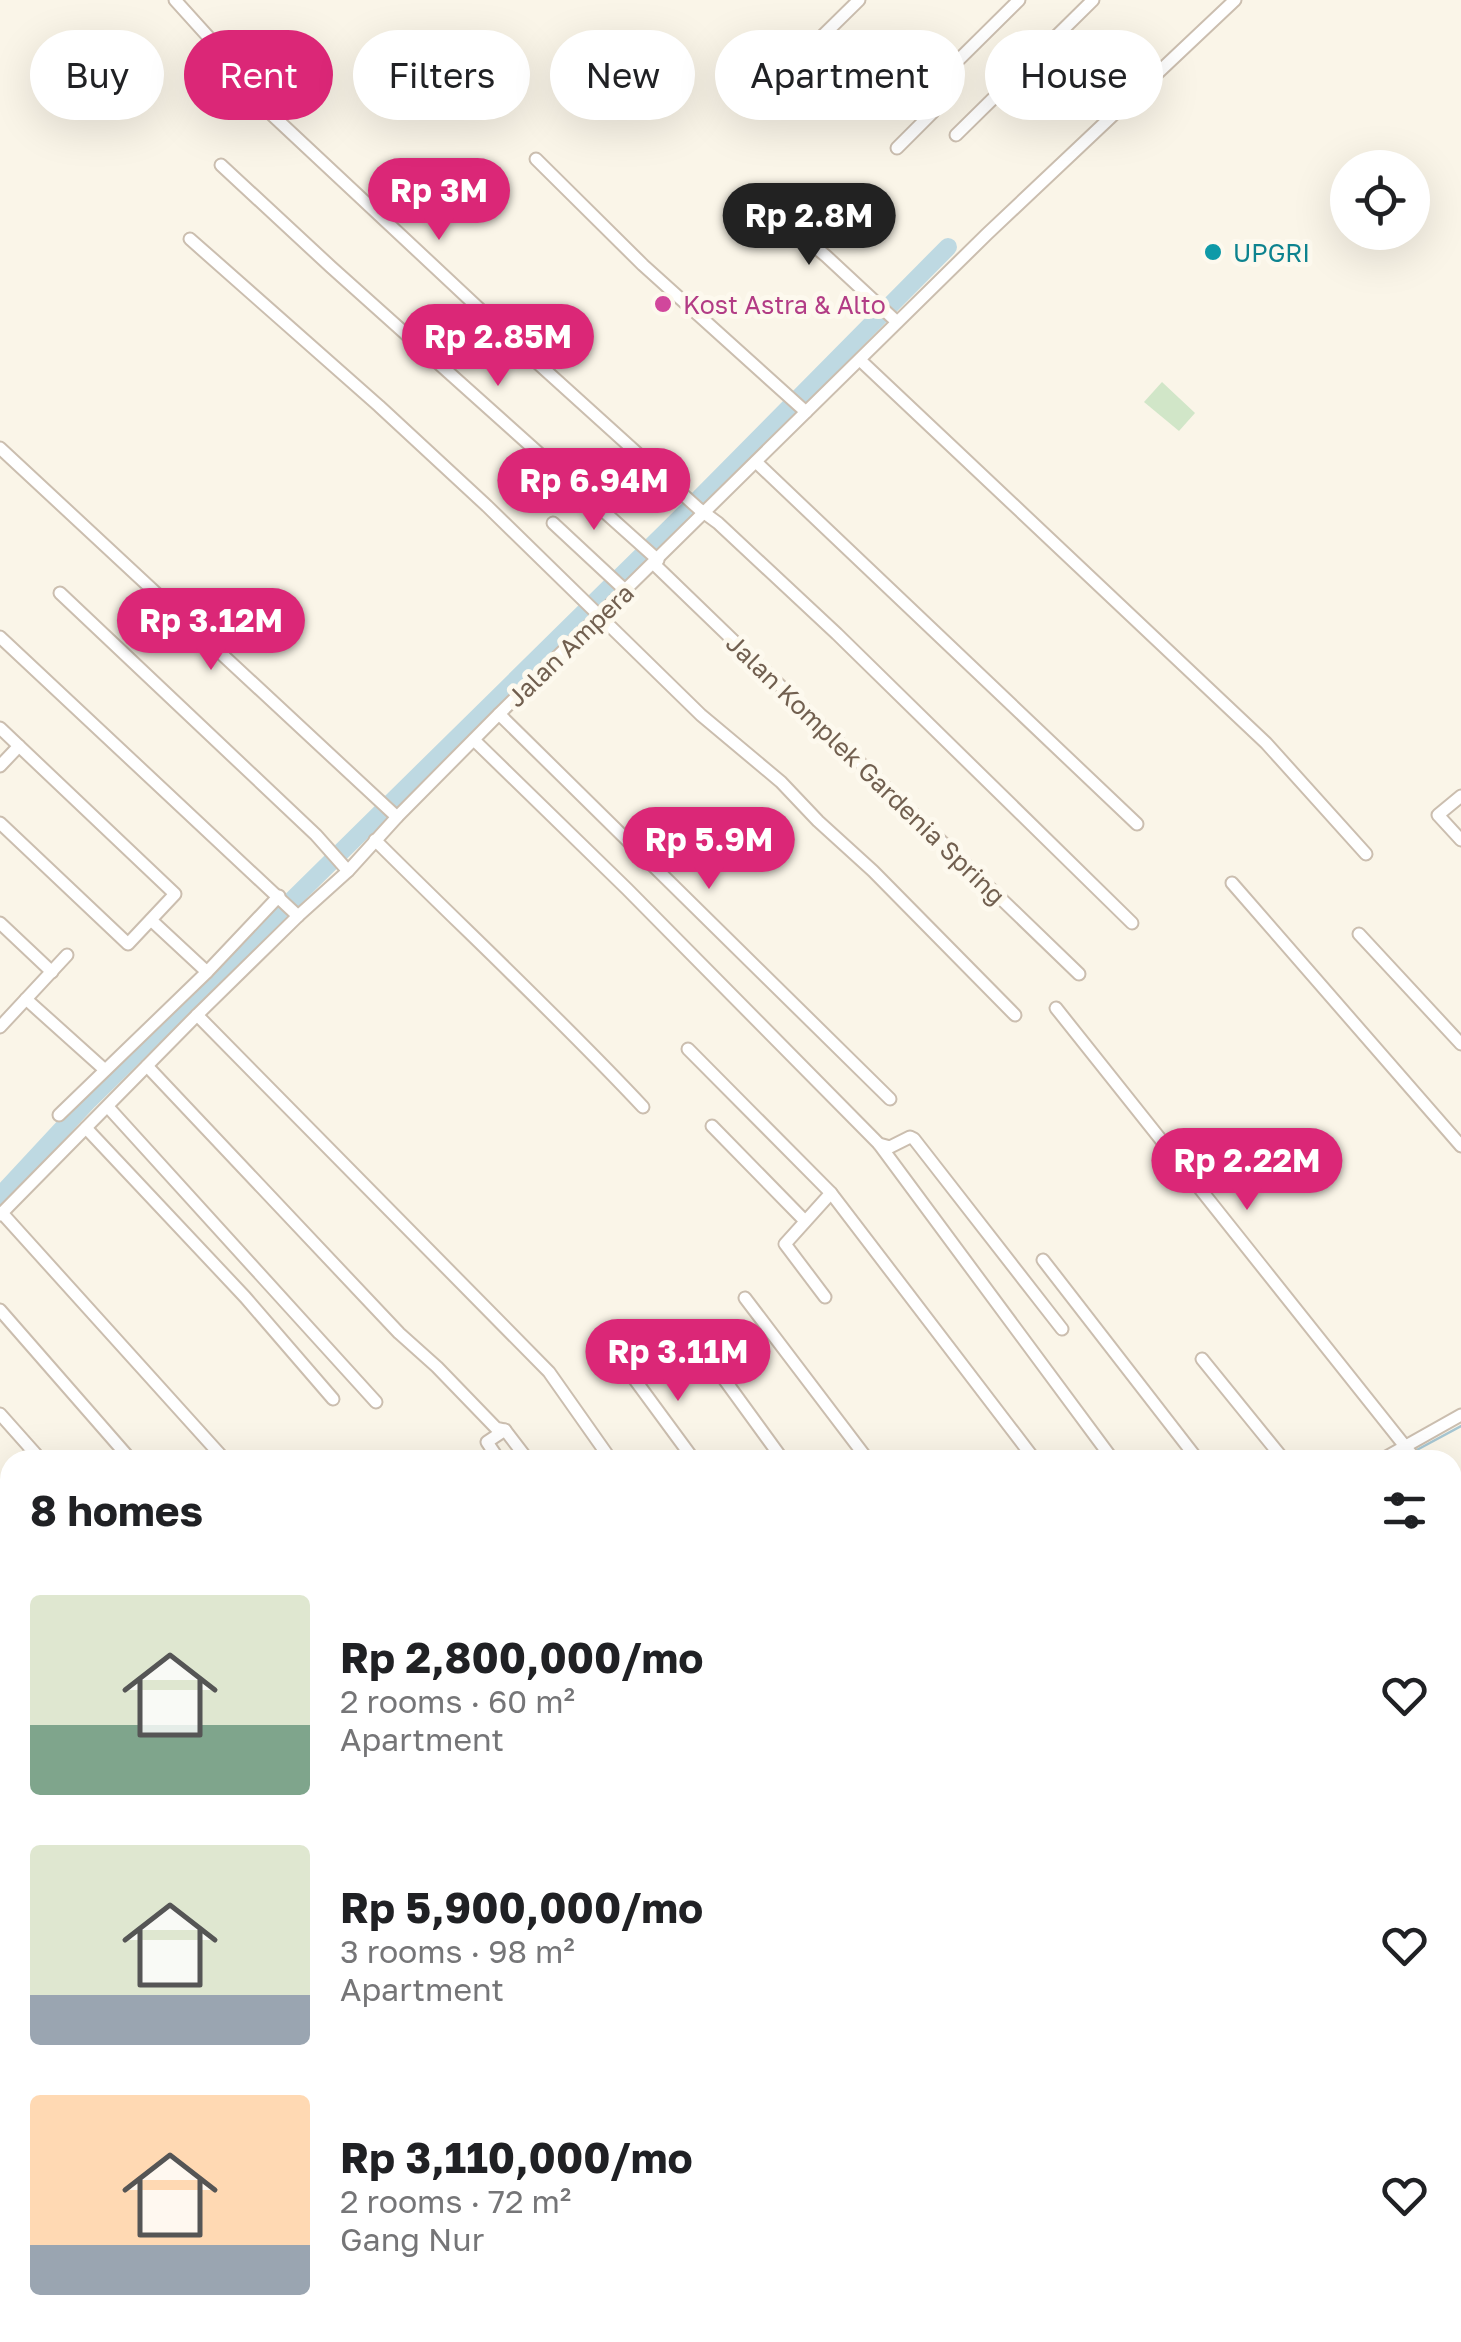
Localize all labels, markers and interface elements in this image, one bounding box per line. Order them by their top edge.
chip: Buy [30,30,164,120]
chip: Rent [184,30,333,120]
chip: Filters [353,30,530,120]
chip: New [550,30,695,120]
chip: Apartment [715,30,965,120]
chip: House [985,30,1163,120]
map controls [1330,150,1430,250]
button: locate [1330,150,1430,250]
pin: Rp 3M [369,158,509,243]
text: Rp 3M [390,171,488,209]
pin: Rp 2.8M [717,183,901,268]
text: Rp 2.8M [745,196,873,234]
place label: UPGRI [1233,237,1310,268]
marker: UPGRI [1202,241,1224,263]
place label: Kost Astra & Alto [683,289,886,320]
marker: Kost Astra & Alto [652,293,674,315]
pin: Rp 2.85M [395,304,601,389]
text: Rp 2.85M [424,317,572,355]
pin: Rp 6.94M [491,448,697,533]
text: Rp 6.94M [519,461,669,499]
street label: Jalan Ampera [500,577,640,713]
pin: Rp 3.12M [108,588,314,673]
text: Rp 3.12M [139,601,283,639]
street label: Jalan Komplek Gardenia Spring [720,627,1012,911]
pin: Rp 5.9M [617,807,801,892]
text: Rp 5.9M [645,820,773,858]
pin: Rp 2.22M [1144,1128,1350,1213]
text: Rp 2.22M [1173,1141,1321,1179]
pin: Rp 3.11M [575,1319,781,1404]
text: Rp 3.11M [607,1332,749,1370]
icon: filters [1377,1483,1432,1538]
text: 8 homes [30,1485,203,1535]
text: Rp 2,800,000/mo [340,1632,704,1682]
icon: home [110,1635,230,1755]
icon: heart [1377,1668,1432,1723]
text: 2 rooms · 60 m² [340,1682,575,1720]
text: Apartment [340,1720,504,1758]
text: Rp 5,900,000/mo [340,1882,703,1932]
icon: home [110,1885,230,2005]
icon: heart [1377,1918,1432,1973]
text: 3 rooms · 98 m² [340,1932,575,1970]
text: Apartment [340,1970,504,2008]
text: Rp 3,110,000/mo [340,2132,693,2182]
icon: home [110,2135,230,2255]
icon: heart [1377,2168,1432,2223]
text: 2 rooms · 72 m² [340,2182,571,2220]
text: Gang Nur [340,2220,484,2258]

